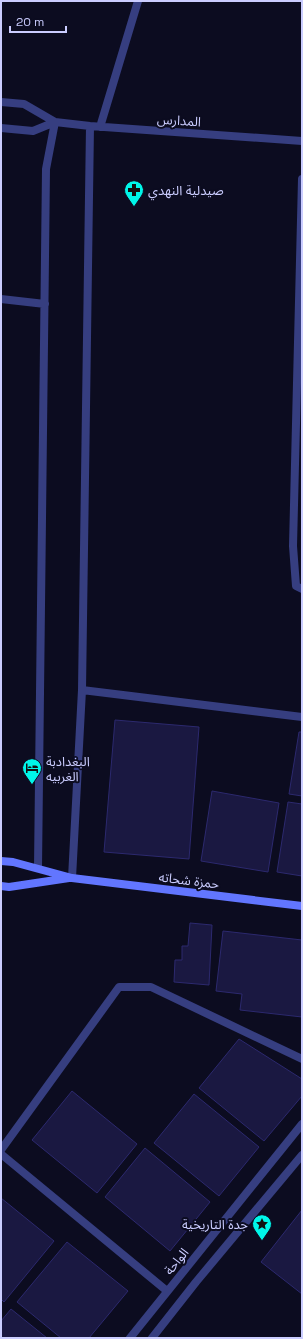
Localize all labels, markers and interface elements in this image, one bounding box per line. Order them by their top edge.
scale bar [10,8,66,34]
text: 20 m [16,14,44,30]
street label: المدارس [156,110,202,131]
pharmacy icon: صيدلية النهدي [123,179,145,207]
place label: صيدلية النهدي [148,182,224,201]
place label: البغدادبة الغربيه [46,753,90,785]
hotel icon: البغدادبة الغربيه [21,757,43,785]
street label: حمزة شحاته [158,868,221,893]
place icon: جدة التاريخية [251,1213,273,1241]
place label: جدة التاريخية [182,1216,248,1233]
street label: الواحة [160,1244,192,1278]

